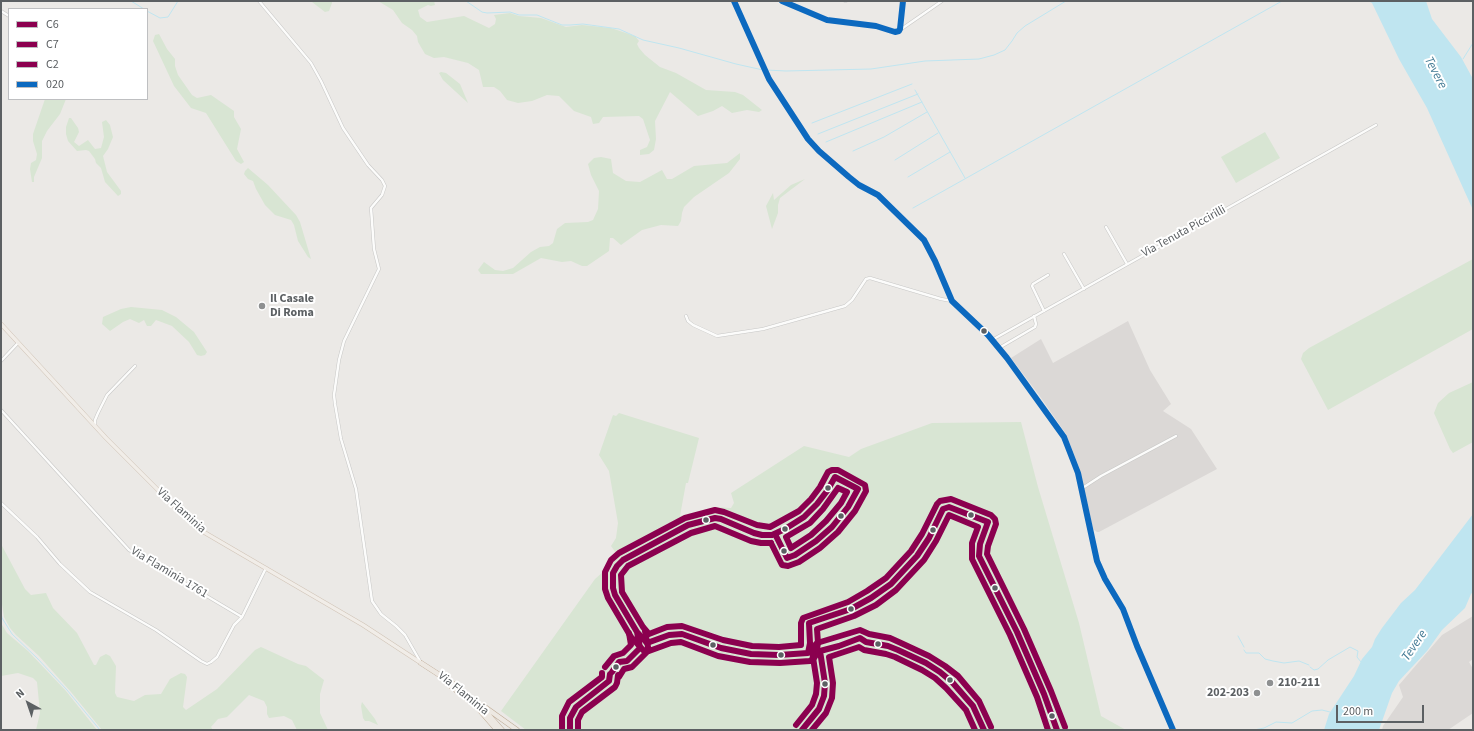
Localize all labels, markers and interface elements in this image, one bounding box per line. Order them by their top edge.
legend [8,8,148,100]
text: C6 [46,16,59,33]
text: C7 [46,36,59,53]
water label: Tevere [1420,54,1450,92]
text: C2 [46,56,59,73]
text: 020 [46,76,64,93]
street label: Via Tenuta Piccirilli [1139,203,1229,261]
place label: Il Casale Di Roma [270,292,314,320]
marker: Il Casale Di Roma [257,301,267,311]
unlabelled marker [979,326,989,336]
unlabelled marker [823,483,833,493]
street label: Via Flaminia [153,485,209,537]
unlabelled marker [966,510,976,520]
unlabelled marker [836,511,846,521]
unlabelled marker [701,515,711,525]
unlabelled marker [780,524,790,534]
unlabelled marker [928,525,938,535]
street label: Via Flaminia 1761 [128,544,210,602]
unlabelled marker [779,546,789,556]
unlabelled marker [990,583,1000,593]
unlabelled marker [846,604,856,614]
water label: Tevere [1399,627,1431,665]
unlabelled marker [873,639,883,649]
unlabelled marker [708,640,718,650]
unlabelled marker [776,650,786,660]
unlabelled marker [611,662,621,672]
street label: Via Flaminia [435,669,491,719]
unlabelled marker [945,675,955,685]
place label: 210-211 [1278,676,1320,690]
marker: 210-211 [1265,678,1275,688]
unlabelled marker [820,679,830,689]
north arrow [8,683,48,723]
text: N [12,685,28,702]
place label: 202-203 [1207,686,1249,700]
marker: 202-203 [1252,688,1262,698]
scale bar [1338,697,1426,723]
text: 200 m [1343,703,1373,720]
unlabelled marker [1047,711,1057,721]

